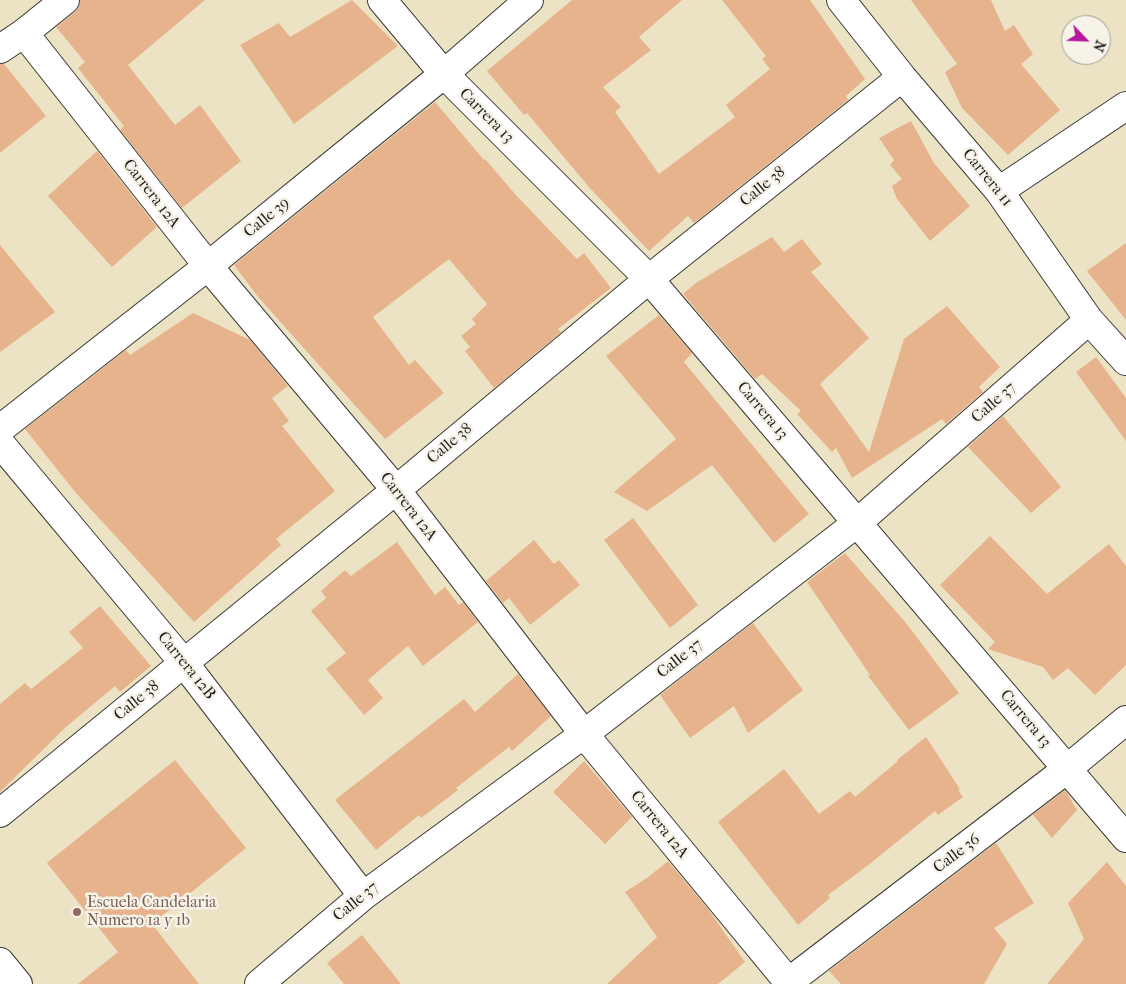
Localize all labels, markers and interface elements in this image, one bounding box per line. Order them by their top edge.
north arrow [1061,15,1111,65]
text: N [1089,38,1109,54]
street label: Carrera 13 [455,85,517,147]
street label: Carrera 11 [958,145,1016,211]
street label: Carrera 12A [118,156,184,232]
street label: Calle 38 [736,163,790,211]
street label: Calle 39 [240,194,294,242]
street label: Carrera 13 [732,378,792,444]
street label: Calle 37 [968,379,1020,427]
street label: Calle 38 [424,420,476,468]
street label: Carrera 12A [375,469,441,545]
street label: Carrera 12B [153,628,219,704]
street label: Calle 37 [653,635,707,683]
street label: Calle 38 [110,677,164,725]
street label: Carrera 13 [995,686,1055,752]
street label: Carrera 12A [626,787,692,863]
street label: Calle 36 [930,830,984,878]
street label: Calle 37 [330,878,382,926]
place label: Escuela Candelaria Numero 1a y 1b [87,893,217,931]
marker: Escuela Candelaria Numero 1a y 1b [71,906,83,918]

